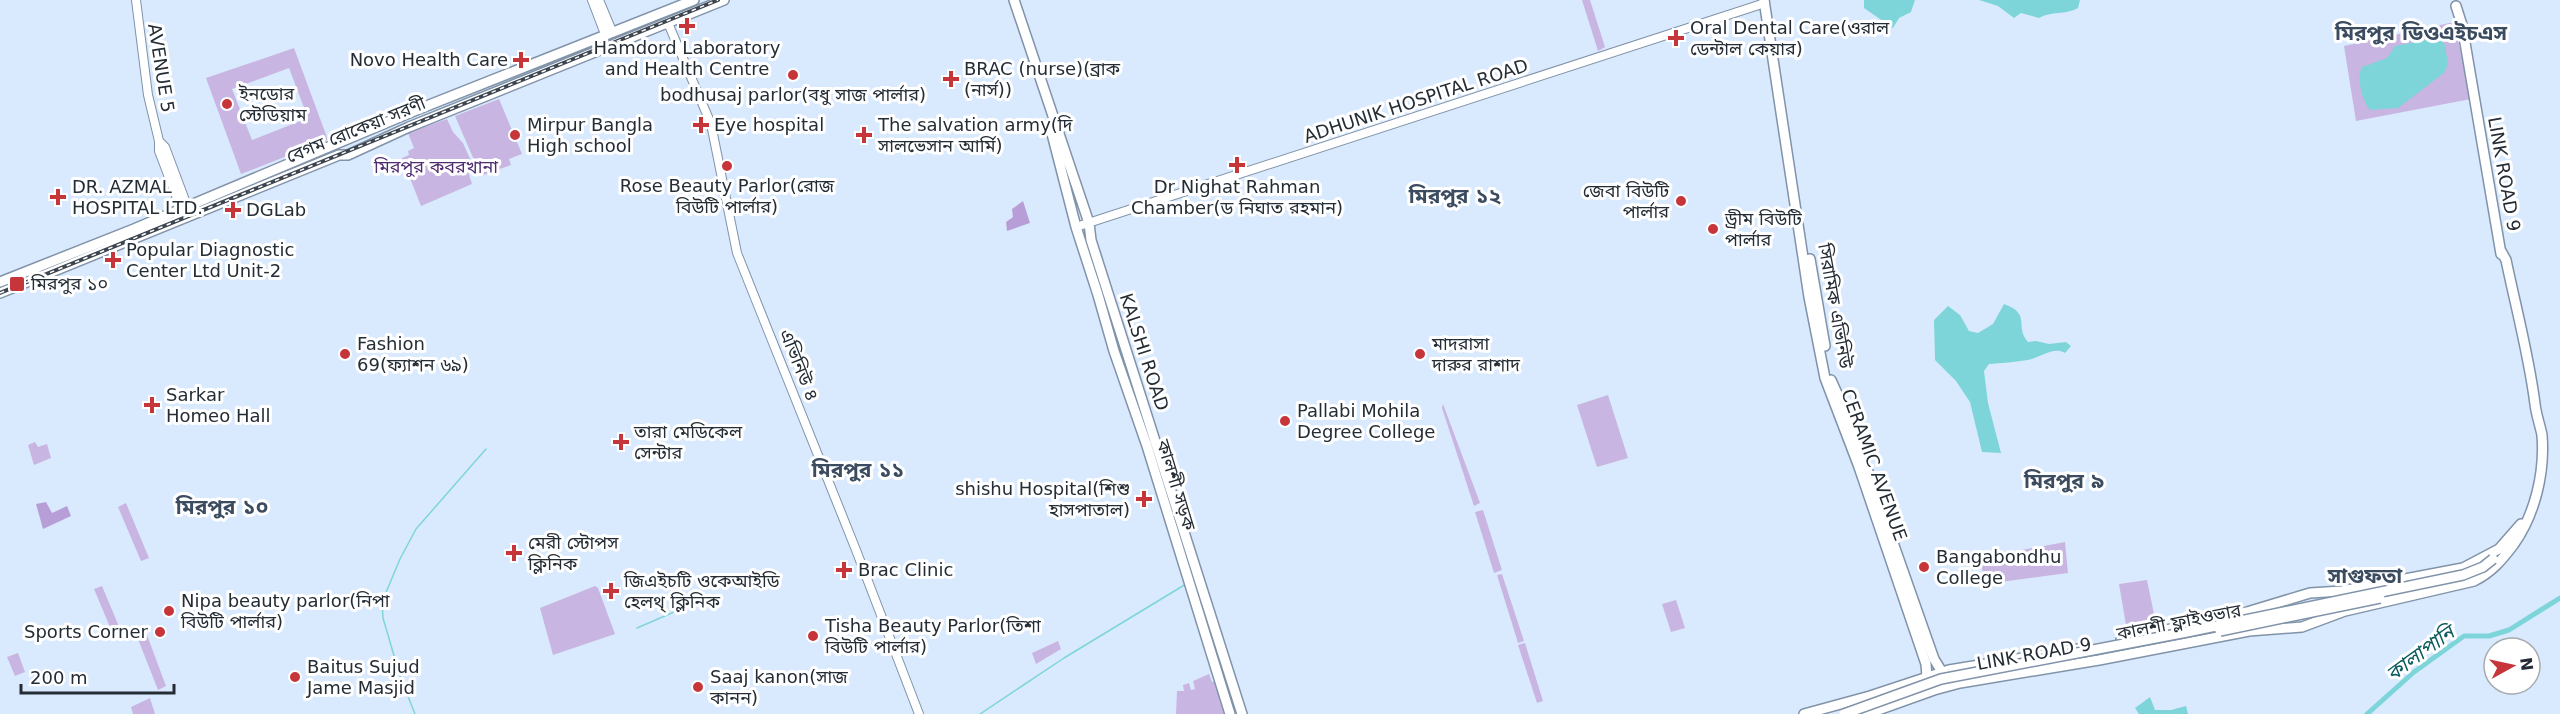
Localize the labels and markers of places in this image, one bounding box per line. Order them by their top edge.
marker: Hamdord Laboratory and Health Centre [678,17,696,35]
place label: Oral Dental Care(ওরাল ডেন্টাল কেয়ার) [1690,17,1890,59]
marker: Oral Dental Care(ওরাল ডেন্টাল কেয়ার) [1667,29,1685,47]
place label: Hamdord Laboratory and Health Centre [594,37,781,79]
place label: Novo Health Care [350,49,508,70]
marker: Novo Health Care [512,51,530,69]
place label: BRAC (nurse)(ব্রাক (নার্স)) [964,58,1120,100]
marker: bodhusaj parlor(বধু সাজ পার্লার) [786,68,800,82]
marker: BRAC (nurse)(ব্রাক (নার্স)) [942,70,960,88]
place label: ইনডোর স্টেডিয়াম [238,83,307,125]
place label: bodhusaj parlor(বধু সাজ পার্লার) [660,84,926,106]
marker: ইনডোর স্টেডিয়াম [220,97,234,111]
place label: Mirpur Bangla High school [527,114,653,156]
place label: Eye hospital [714,114,824,135]
place label: The salvation army(দি সালভেসান আর্মি) [877,114,1074,156]
marker: Eye hospital [692,116,710,134]
marker: The salvation army(দি সালভেসান আর্মি) [855,126,873,144]
marker: Mirpur Bangla High school [508,128,522,142]
marker: Dr Nighat Rahman Chamber(ড নিঘাত রহমান) [1228,156,1246,174]
marker: Rose Beauty Parlor(রোজ বিউটি পার্লার) [720,159,734,173]
place label: Rose Beauty Parlor(রোজ বিউটি পার্লার) [620,175,835,217]
place label: DR. AZMAL HOSPITAL LTD. [72,176,203,218]
place label: Dr Nighat Rahman Chamber(ড নিঘাত রহমান) [1131,176,1343,218]
place label: জেবা বিউটি পার্লার [1583,180,1670,222]
marker: DR. AZMAL HOSPITAL LTD. [49,188,67,206]
marker: জেবা বিউটি পার্লার [1674,194,1688,208]
place label: DGLab [246,199,306,220]
marker: DGLab [224,201,242,219]
place label: ড্রীম বিউটি পার্লার [1724,208,1803,250]
marker: ড্রীম বিউটি পার্লার [1706,222,1720,236]
place label: Popular Diagnostic Center Ltd Unit-2 [126,239,294,281]
marker: Popular Diagnostic Center Ltd Unit-2 [104,251,122,269]
place label: মিরপুর ১০ [30,273,108,295]
marker: মিরপুর ১০ [8,275,26,293]
place label: Fashion 69(ফ্যাশন ৬৯) [357,333,469,375]
place label: মাদরাসা দারুর রাশাদ [1431,333,1521,375]
marker: Fashion 69(ফ্যাশন ৬৯) [338,347,352,361]
marker: মাদরাসা দারুর রাশাদ [1413,347,1427,361]
place label: Sarkar Homeo Hall [166,384,270,426]
marker: Sarkar Homeo Hall [143,396,161,414]
place label: Pallabi Mohila Degree College [1297,400,1435,442]
marker: Pallabi Mohila Degree College [1278,414,1292,428]
place label: তারা মেডিকেল সেন্টার [633,421,743,463]
marker: তারা মেডিকেল সেন্টার [612,433,630,451]
place label: shishu Hospital(শিশু হাসপাতাল) [955,478,1130,520]
marker: shishu Hospital(শিশু হাসপাতাল) [1135,490,1153,508]
place label: মেরী স্টোপস ক্লিনিক [527,532,619,575]
marker: মেরী স্টোপস ক্লিনিক [505,544,523,562]
place label: Bangabondhu College [1936,546,2061,588]
place label: Brac Clinic [858,559,953,580]
marker: Bangabondhu College [1917,560,1931,574]
marker: Brac Clinic [835,561,853,579]
place label: জিএইচটি ওকেআইডি হেলথ্ ক্লিনিক [623,570,780,613]
marker: জিএইচটি ওকেআইডি হেলথ্ ক্লিনিক [602,582,620,600]
place label: Nipa beauty parlor(নিপা বিউটি পার্লার) [180,590,390,632]
marker: Nipa beauty parlor(নিপা বিউটি পার্লার) [162,604,176,618]
place label: Tisha Beauty Parlor(তিশা বিউটি পার্লার) [824,615,1041,657]
place label: Sports Corner [24,621,149,642]
marker: Sports Corner [153,625,167,639]
marker: Tisha Beauty Parlor(তিশা বিউটি পার্লার) [806,629,820,643]
place label: Baitus Sujud Jame Masjid [306,656,420,698]
place label: Saaj kanon(সাজ কানন) [709,666,848,708]
marker: Baitus Sujud Jame Masjid [288,670,302,684]
marker: Saaj kanon(সাজ কানন) [691,680,705,694]

